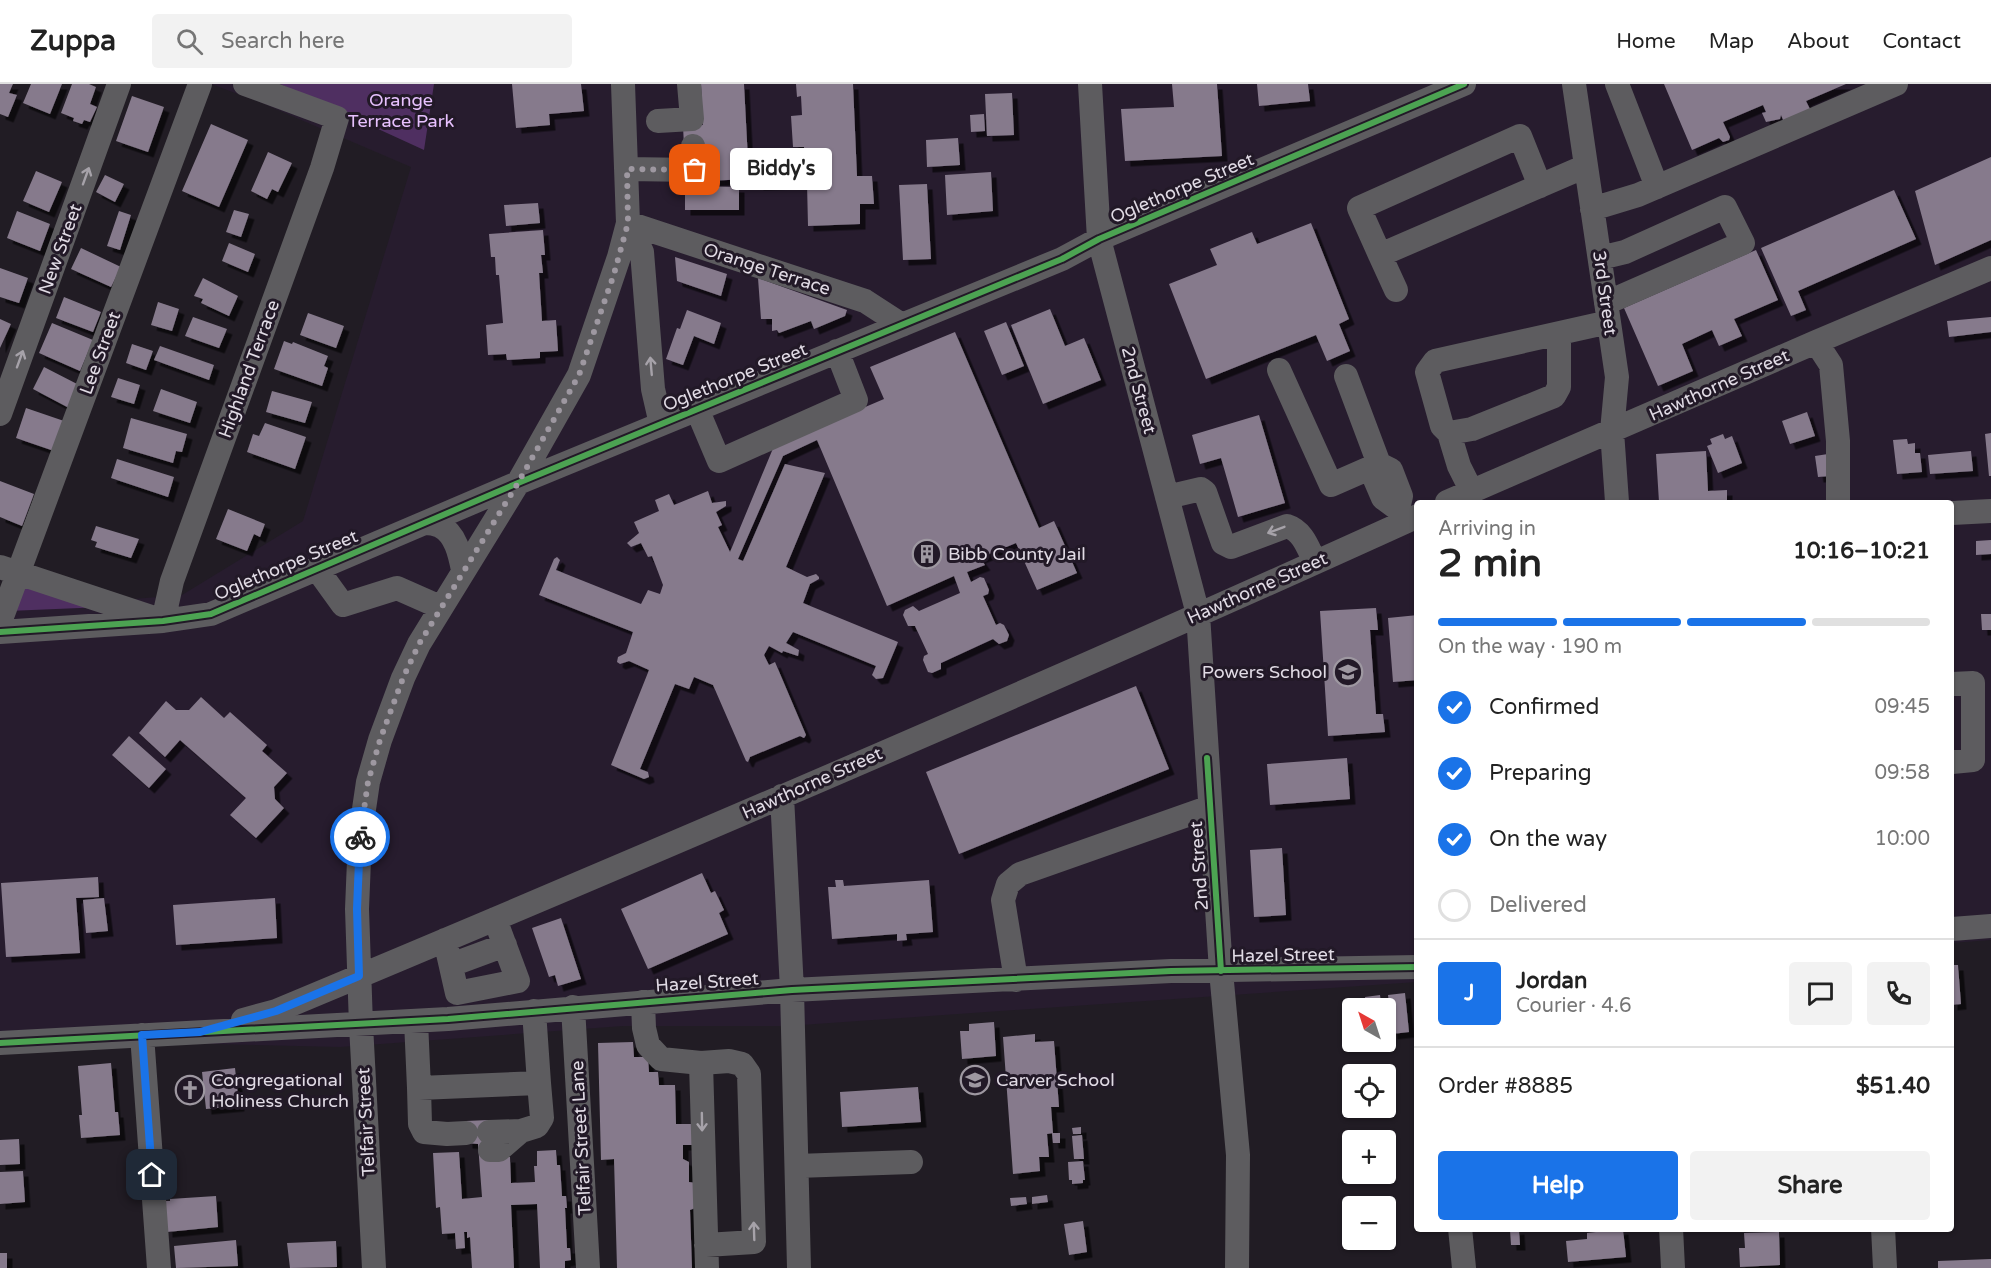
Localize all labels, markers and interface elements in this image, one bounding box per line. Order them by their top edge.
search box [152,14,572,68]
text: Zuppa [30,24,116,58]
icon: search [173,25,206,58]
text: Search here [221,28,345,54]
text: Home [1616,29,1676,54]
text: Map [1709,29,1754,54]
text: About [1787,29,1849,54]
text: Contact [1882,29,1961,54]
park label: Orange Terrace Park [348,89,455,132]
pin [669,144,720,195]
street label: Oglethorpe Street [1107,148,1257,228]
callout: Biddy's [731,149,833,191]
icon: bag [678,153,711,186]
text: Biddy's [747,157,815,181]
one-way arrow [82,167,93,186]
street label: New Street [33,201,87,297]
street label: Orange Terrace [701,238,833,300]
street label: 3rd Street [1588,249,1622,337]
street label: Highland Terrace [214,297,284,441]
street label: Lee Street [75,308,125,398]
street label: Oglethorpe Street [660,338,810,416]
street label: 2nd Street [1117,344,1161,436]
street label: Hawthorne Street [1645,344,1793,426]
one-way arrow [16,350,27,369]
one-way arrow [645,357,656,377]
text: Arriving in [1438,517,1536,541]
street label: Oglethorpe Street [211,525,361,605]
one-way arrow [1268,525,1286,536]
building icon: Bibb County Jail [911,538,943,570]
text: 10:16–10:21 [1793,538,1930,564]
text: 2 min [1438,540,1542,587]
place label: Bibb County Jail [948,543,1086,565]
street label: Hawthorne Street [1183,547,1331,629]
text: On the way · 190 m [1438,635,1622,659]
school or university icon: Powers School [1332,656,1364,688]
place label: Powers School [1202,661,1327,683]
icon: check [1438,691,1471,724]
text: Confirmed [1489,694,1599,720]
text: 09:45 [1875,695,1930,719]
street label: Hawthorne Street [738,742,886,824]
icon: check [1438,757,1471,790]
text: Preparing [1489,760,1592,786]
text: 09:58 [1875,761,1930,785]
courier [330,807,390,867]
street label: 2nd Street [1185,820,1213,912]
icon: bike [344,821,377,854]
icon: check [1438,823,1471,856]
text: On the way [1489,826,1607,852]
text: 10:00 [1875,827,1930,851]
text: Delivered [1489,892,1587,918]
street label: Hazel Street [1231,943,1335,967]
button: chat [1789,962,1852,1025]
button: phone [1867,962,1930,1025]
street label: Hazel Street [655,967,759,997]
text: Jordan [1516,968,1587,994]
text: J [1464,980,1475,1006]
text: Courier · 4.6 [1516,994,1631,1018]
north arrow [1342,998,1396,1052]
map controls [1342,998,1396,1250]
street label: Telfair Street Lane [566,1060,596,1216]
school or university icon: Carver School [959,1064,991,1096]
button: locate [1342,1064,1396,1118]
street label: Telfair Street [352,1067,380,1177]
place label: Congregational Holiness Church [211,1069,349,1112]
place label: Carver School [996,1069,1115,1091]
text: Order #8885 [1438,1073,1573,1099]
text: $51.40 [1856,1073,1930,1099]
church icon: Congregational Holiness Church [174,1074,206,1106]
one-way arrow [696,1111,708,1131]
button: + [1342,1130,1396,1184]
pin [126,1149,177,1200]
button: Help [1438,1151,1678,1220]
button: Share [1690,1151,1930,1220]
icon: home [135,1158,168,1191]
button: − [1342,1196,1396,1250]
one-way arrow [748,1222,759,1242]

